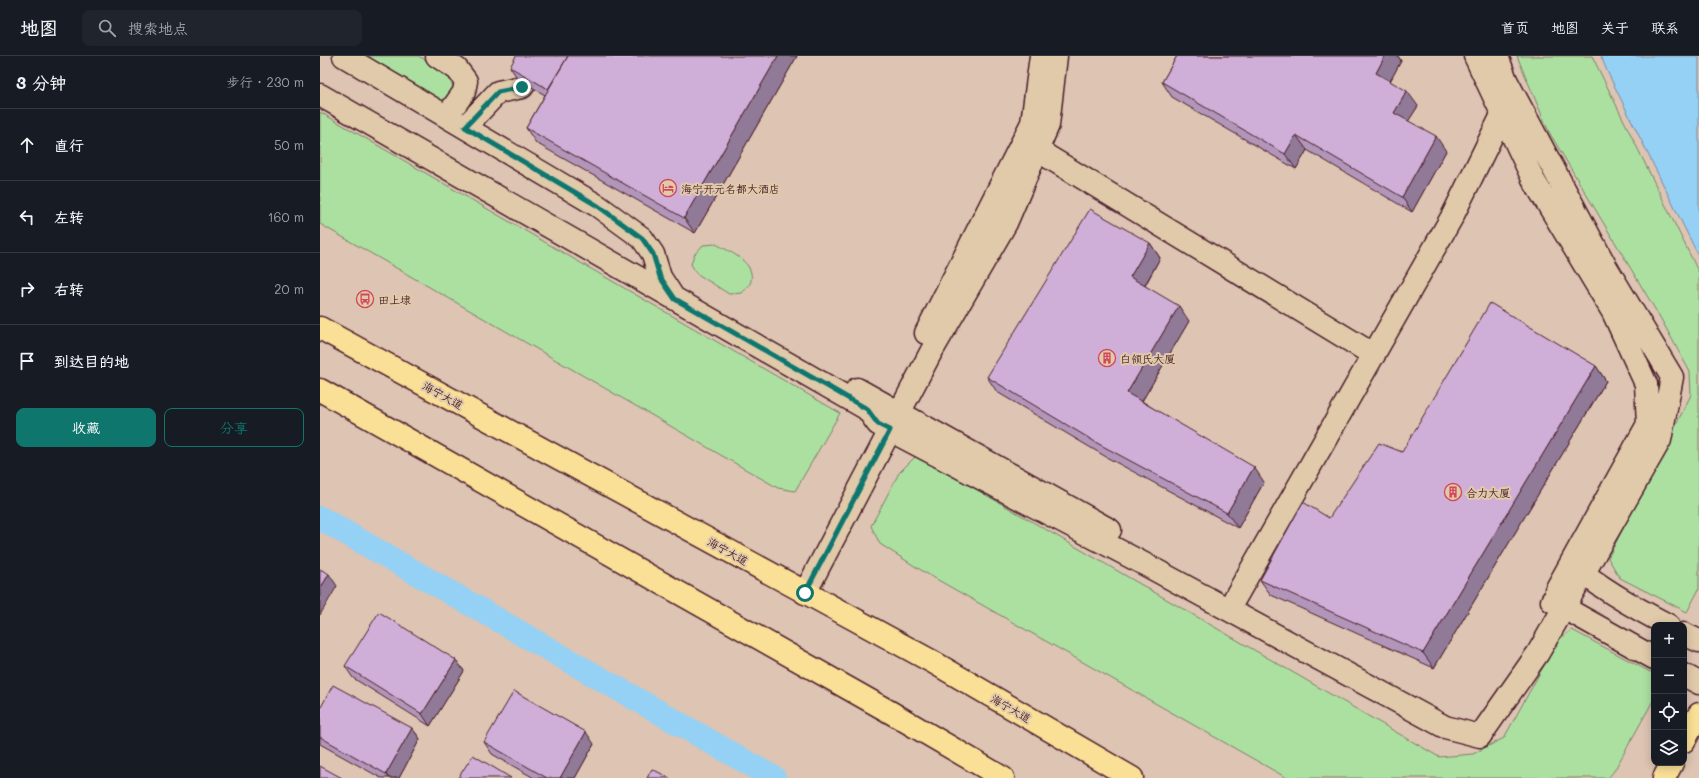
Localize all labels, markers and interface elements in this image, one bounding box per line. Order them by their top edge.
search box [82,10,362,46]
text: 地图 [20,15,58,40]
icon: search [96,17,118,39]
text: 搜索地点 [128,18,188,38]
text: 首页 [1501,18,1529,37]
text: 地图 [1551,18,1579,37]
text: 关于 [1601,18,1629,37]
text: 联系 [1651,18,1679,37]
text: 3 分钟 [16,71,66,93]
text: 步行 · 230 m [227,73,304,90]
route end [513,78,531,96]
icon: ahead [16,134,38,156]
text: 直行 [54,135,84,155]
text: 50 m [274,136,304,153]
hotel icon: 海宁开元名都大酒店 [658,178,678,198]
place label: 海宁开元名都大酒店 [681,181,780,196]
icon: left [16,206,38,228]
text: 左转 [54,207,84,227]
text: 160 m [268,208,304,225]
icon: right [16,278,38,300]
text: 右转 [54,279,84,299]
text: 20 m [274,280,304,297]
bus stop icon: 田上埭 [355,289,375,309]
place label: 田上埭 [378,292,411,307]
building icon: 白领氏大厦 [1097,348,1117,368]
icon: arrive [16,350,38,372]
text: 到达目的地 [54,351,129,371]
place label: 白领氏大厦 [1120,351,1175,366]
street label: 海宁大道 [420,378,466,412]
button: 收藏 [16,408,156,447]
button: 分享 [164,408,304,447]
building icon: 合力大厦 [1443,482,1463,502]
place label: 合力大厦 [1466,485,1510,500]
street label: 海宁大道 [705,534,751,568]
route start [796,584,814,602]
map controls [1651,622,1687,766]
button: + [1651,622,1687,658]
button: − [1651,658,1687,694]
street label: 海宁大道 [988,691,1034,725]
button: locate [1651,694,1687,730]
button: layers [1651,730,1687,766]

